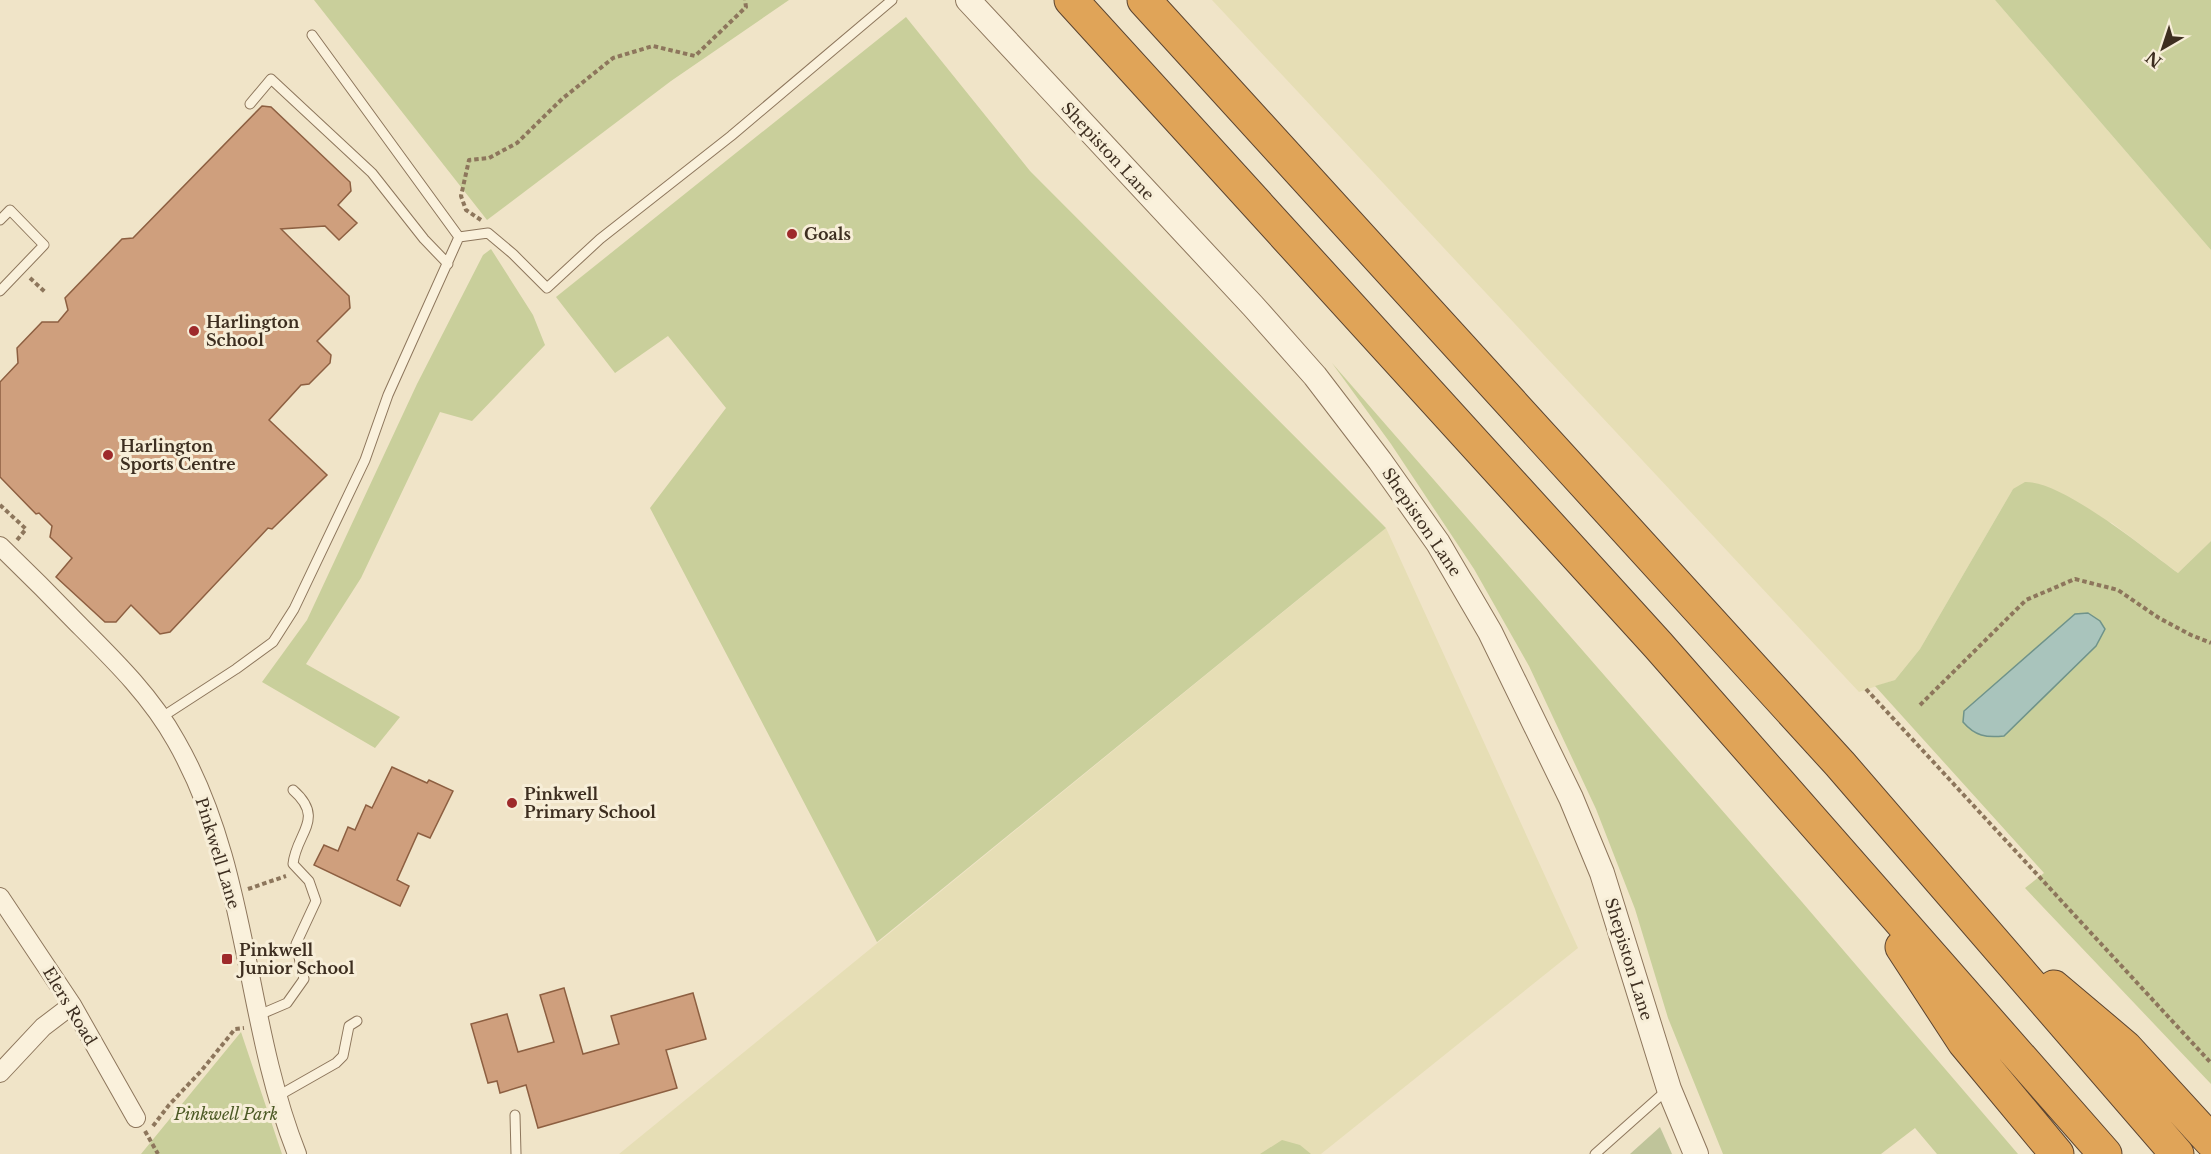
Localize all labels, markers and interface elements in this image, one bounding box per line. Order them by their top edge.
north arrow [2133,18,2193,78]
text: N [2141,47,2166,72]
street label: Shepiston Lane [1057,98,1159,204]
place label: Goals [804,224,851,244]
marker: Goals [785,227,799,241]
place label: Harlington School [206,312,300,350]
marker: Harlington School [187,324,201,338]
place label: Harlington Sports Centre [120,436,236,474]
marker: Harlington Sports Centre [101,448,115,462]
street label: Shepiston Lane [1378,464,1466,580]
place label: Pinkwell Primary School [524,784,656,822]
street label: Pinkwell Lane [192,795,244,911]
marker: Pinkwell Primary School [505,796,519,810]
street label: Shepiston Lane [1601,895,1657,1023]
place label: Pinkwell Junior School [236,940,355,978]
marker: Pinkwell Junior School [220,952,234,966]
street label: Elers Road [39,963,101,1049]
park label: Pinkwell Park [173,1104,278,1124]

